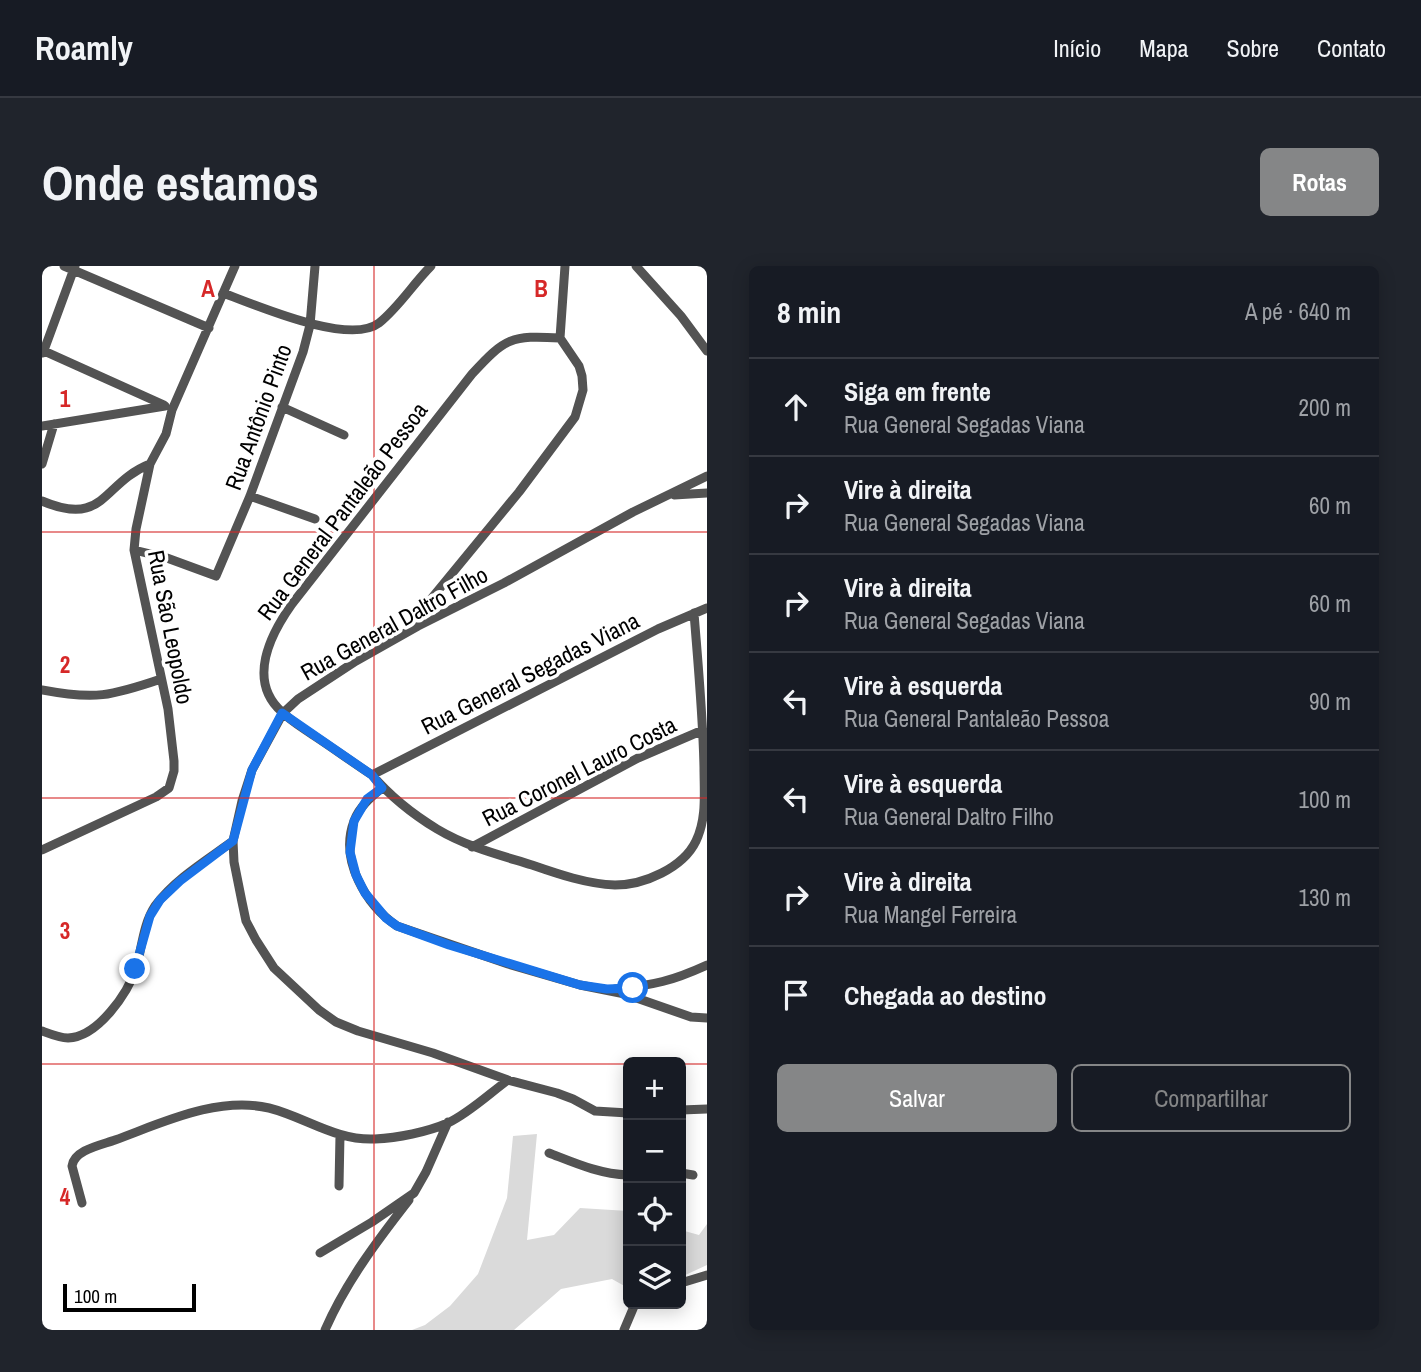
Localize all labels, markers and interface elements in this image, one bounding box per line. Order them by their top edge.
text: Roamly [35,26,133,70]
text: Início [1053,32,1101,64]
text: Mapa [1139,32,1189,64]
text: Sobre [1227,32,1279,64]
text: Contato [1317,32,1386,64]
button: Rotas [1260,148,1379,216]
text: Onde estamos [42,149,319,215]
text: A [201,273,215,304]
text: B [534,273,548,304]
text: 8 min [777,292,841,332]
text: A pé · 640 m [1245,296,1351,327]
street label: Rua Antônio Pinto [217,340,299,494]
text: Siga em frente [844,374,991,409]
text: 1 [60,383,71,414]
icon: ahead [777,388,815,426]
text: 200 m [1299,392,1351,423]
street label: Rua General Pantaleão Pessoa [250,395,435,626]
text: Rua General Segadas Viana [844,409,1085,440]
text: Vire à direita [844,472,972,507]
icon: right [777,486,815,524]
text: 60 m [1309,490,1351,521]
text: Rua General Segadas Viana [844,507,1085,538]
street label: Rua São Leopoldo [141,547,201,707]
street label: Rua General Daltro Filho [295,559,493,687]
text: Vire à direita [844,570,972,605]
icon: right [777,584,815,622]
text: 60 m [1309,588,1351,619]
street label: Rua General Segadas Viana [416,604,645,741]
text: Rua General Segadas Viana [844,605,1085,636]
text: 2 [60,649,70,680]
text: Vire à esquerda [844,668,1002,703]
icon: left [777,682,815,720]
text: 90 m [1309,686,1351,717]
text: Rua General Pantaleão Pessoa [844,703,1109,734]
street label: Rua Coronel Lauro Costa [477,708,682,833]
text: Vire à esquerda [844,766,1002,801]
icon: left [777,780,815,818]
text: 100 m [1299,784,1351,815]
text: Rua General Daltro Filho [844,801,1054,832]
text: Vire à direita [844,864,972,899]
icon: right [777,878,815,916]
text: 130 m [1299,882,1351,913]
text: Rua Mangel Ferreira [844,899,1017,930]
text: 3 [60,915,70,946]
route end [119,953,150,984]
route start [617,972,648,1003]
icon: arrive [777,976,815,1014]
text: Chegada ao destino [844,978,1047,1013]
map controls [623,1057,686,1309]
button: + [623,1057,686,1120]
button: Salvar [777,1064,1057,1132]
button: Compartilhar [1071,1064,1351,1132]
button: − [623,1120,686,1183]
text: 4 [60,1181,71,1212]
button: locate [623,1183,686,1246]
button: layers [623,1246,686,1309]
scale bar [63,1281,196,1313]
text: 100 m [74,1283,117,1309]

